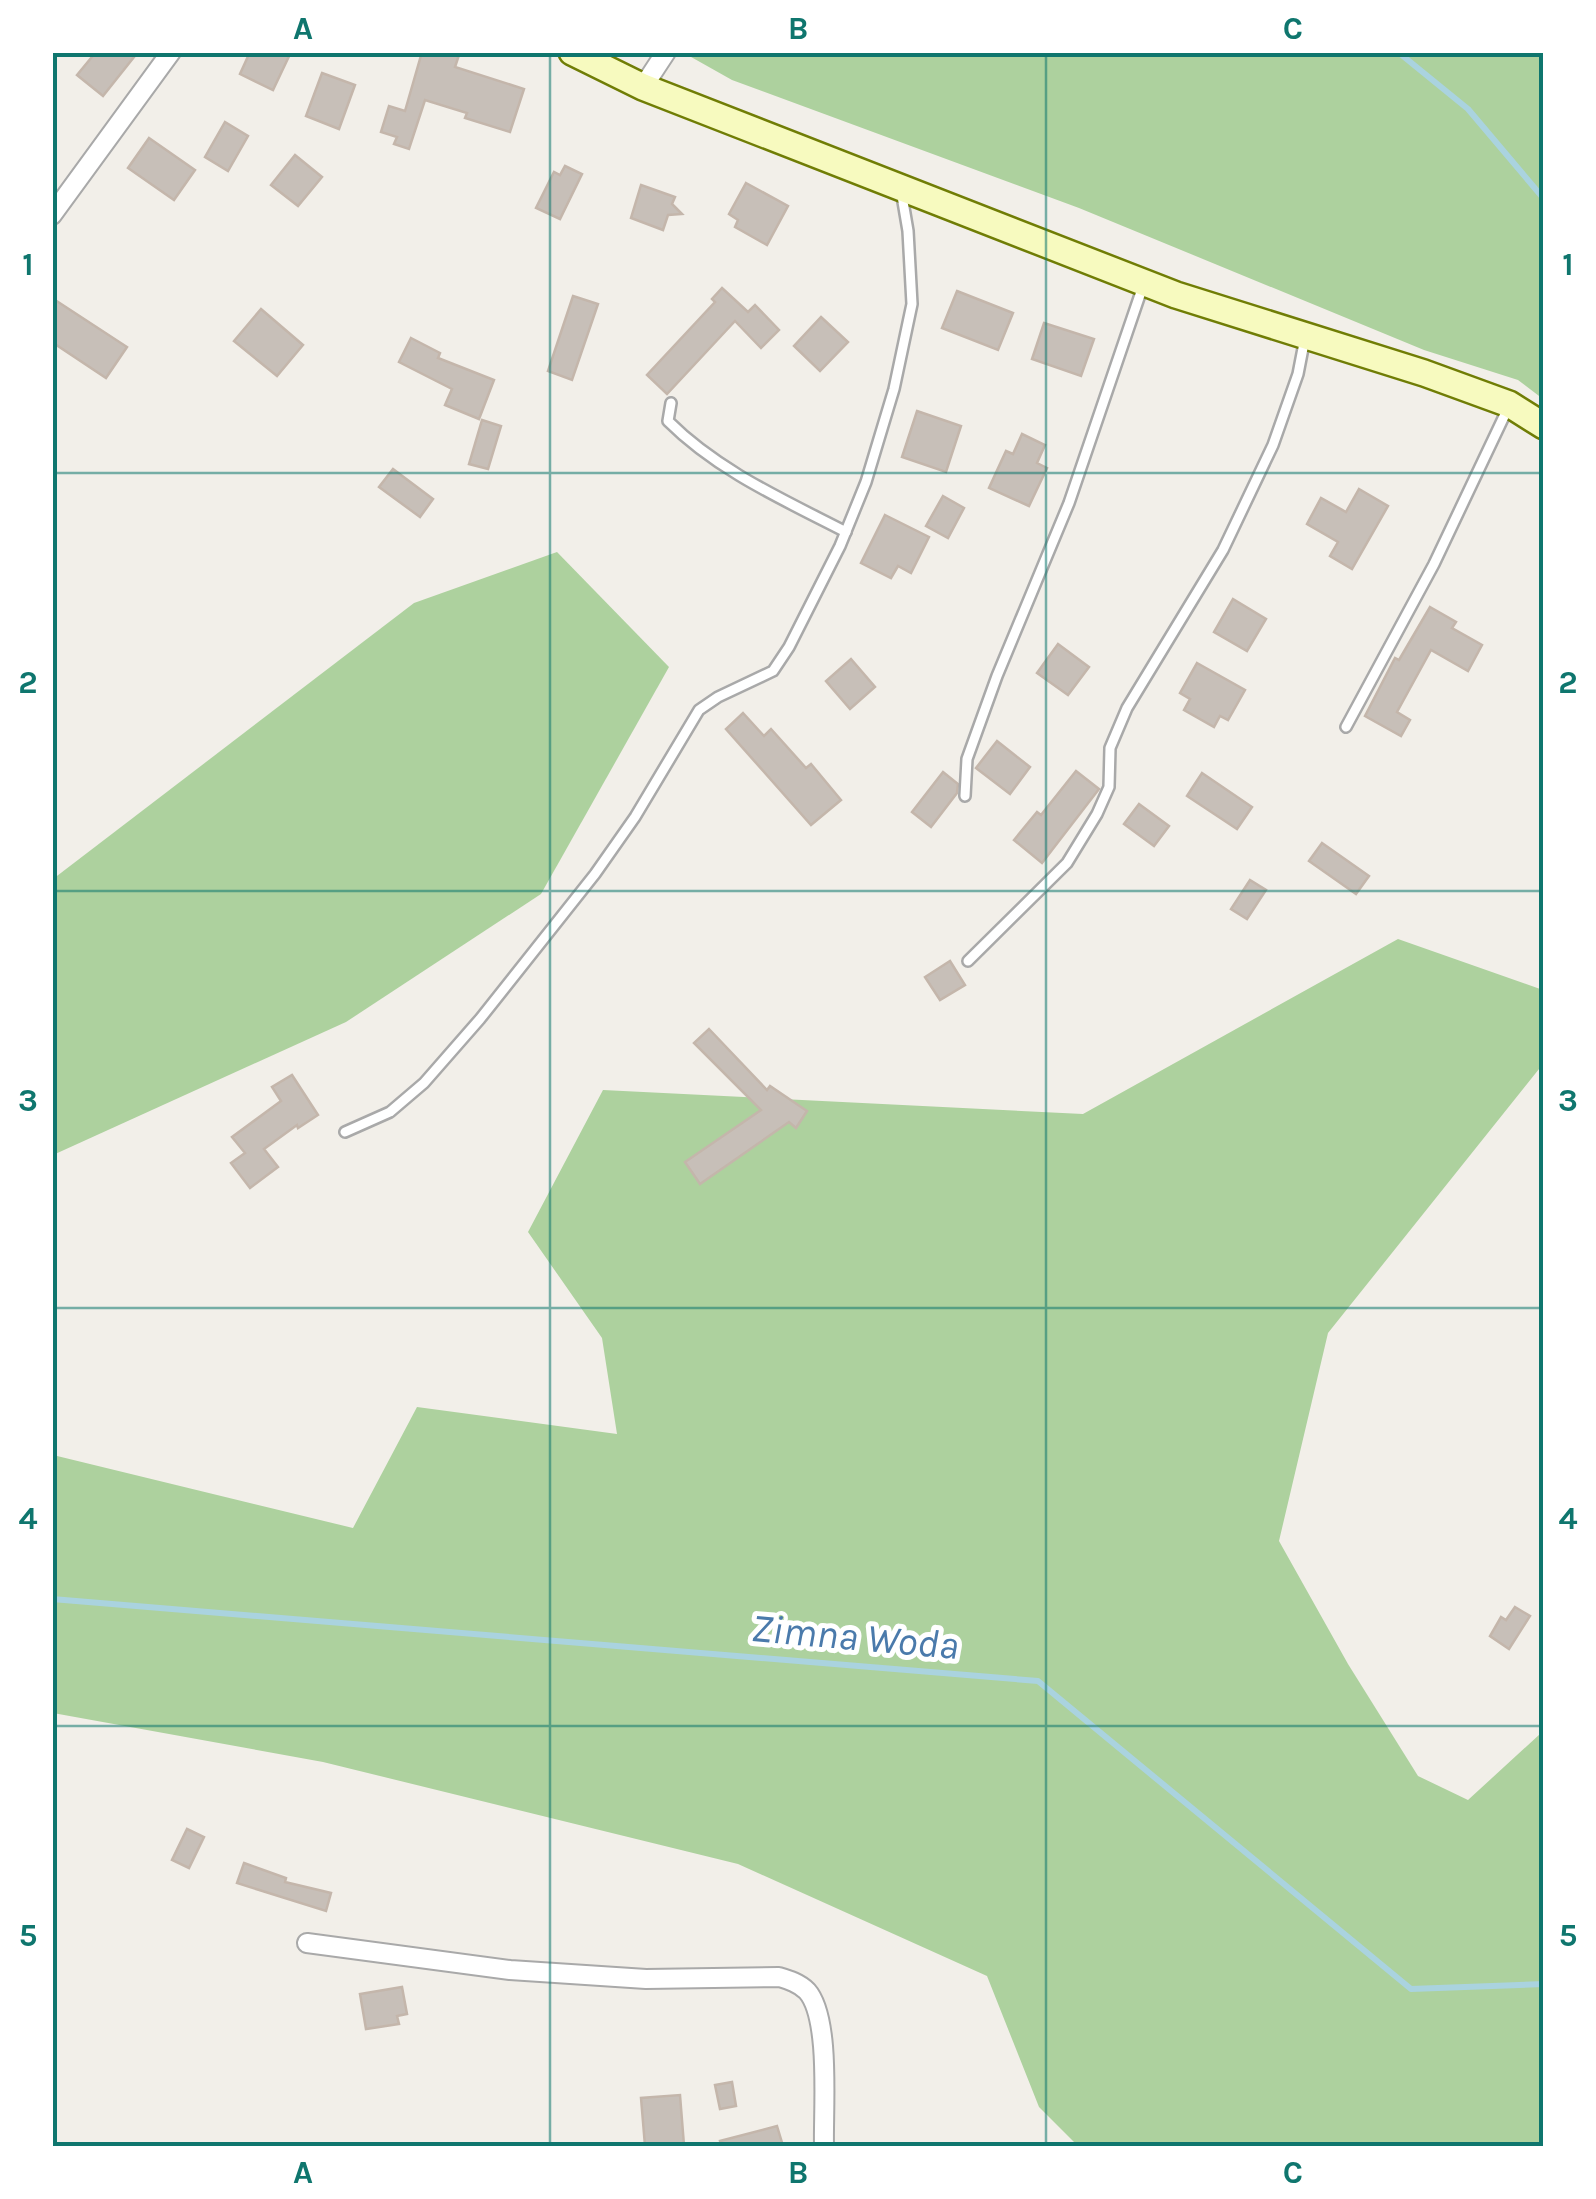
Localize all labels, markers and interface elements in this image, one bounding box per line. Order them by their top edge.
text: A [293,10,313,47]
text: B [788,10,808,47]
text: C [1283,10,1303,47]
text: 1 [22,246,34,283]
text: 1 [1562,246,1574,283]
text: 2 [18,664,38,701]
text: 2 [1558,664,1578,701]
text: 3 [18,1082,38,1119]
text: 3 [1558,1082,1578,1119]
text: 4 [18,1500,38,1537]
text: 4 [1558,1500,1578,1537]
water label: Zimna Woda [749,1604,961,1669]
text: 5 [19,1917,37,1954]
text: 5 [1559,1917,1577,1954]
text: A [293,2154,313,2191]
text: B [788,2154,808,2191]
text: C [1283,2154,1303,2191]

